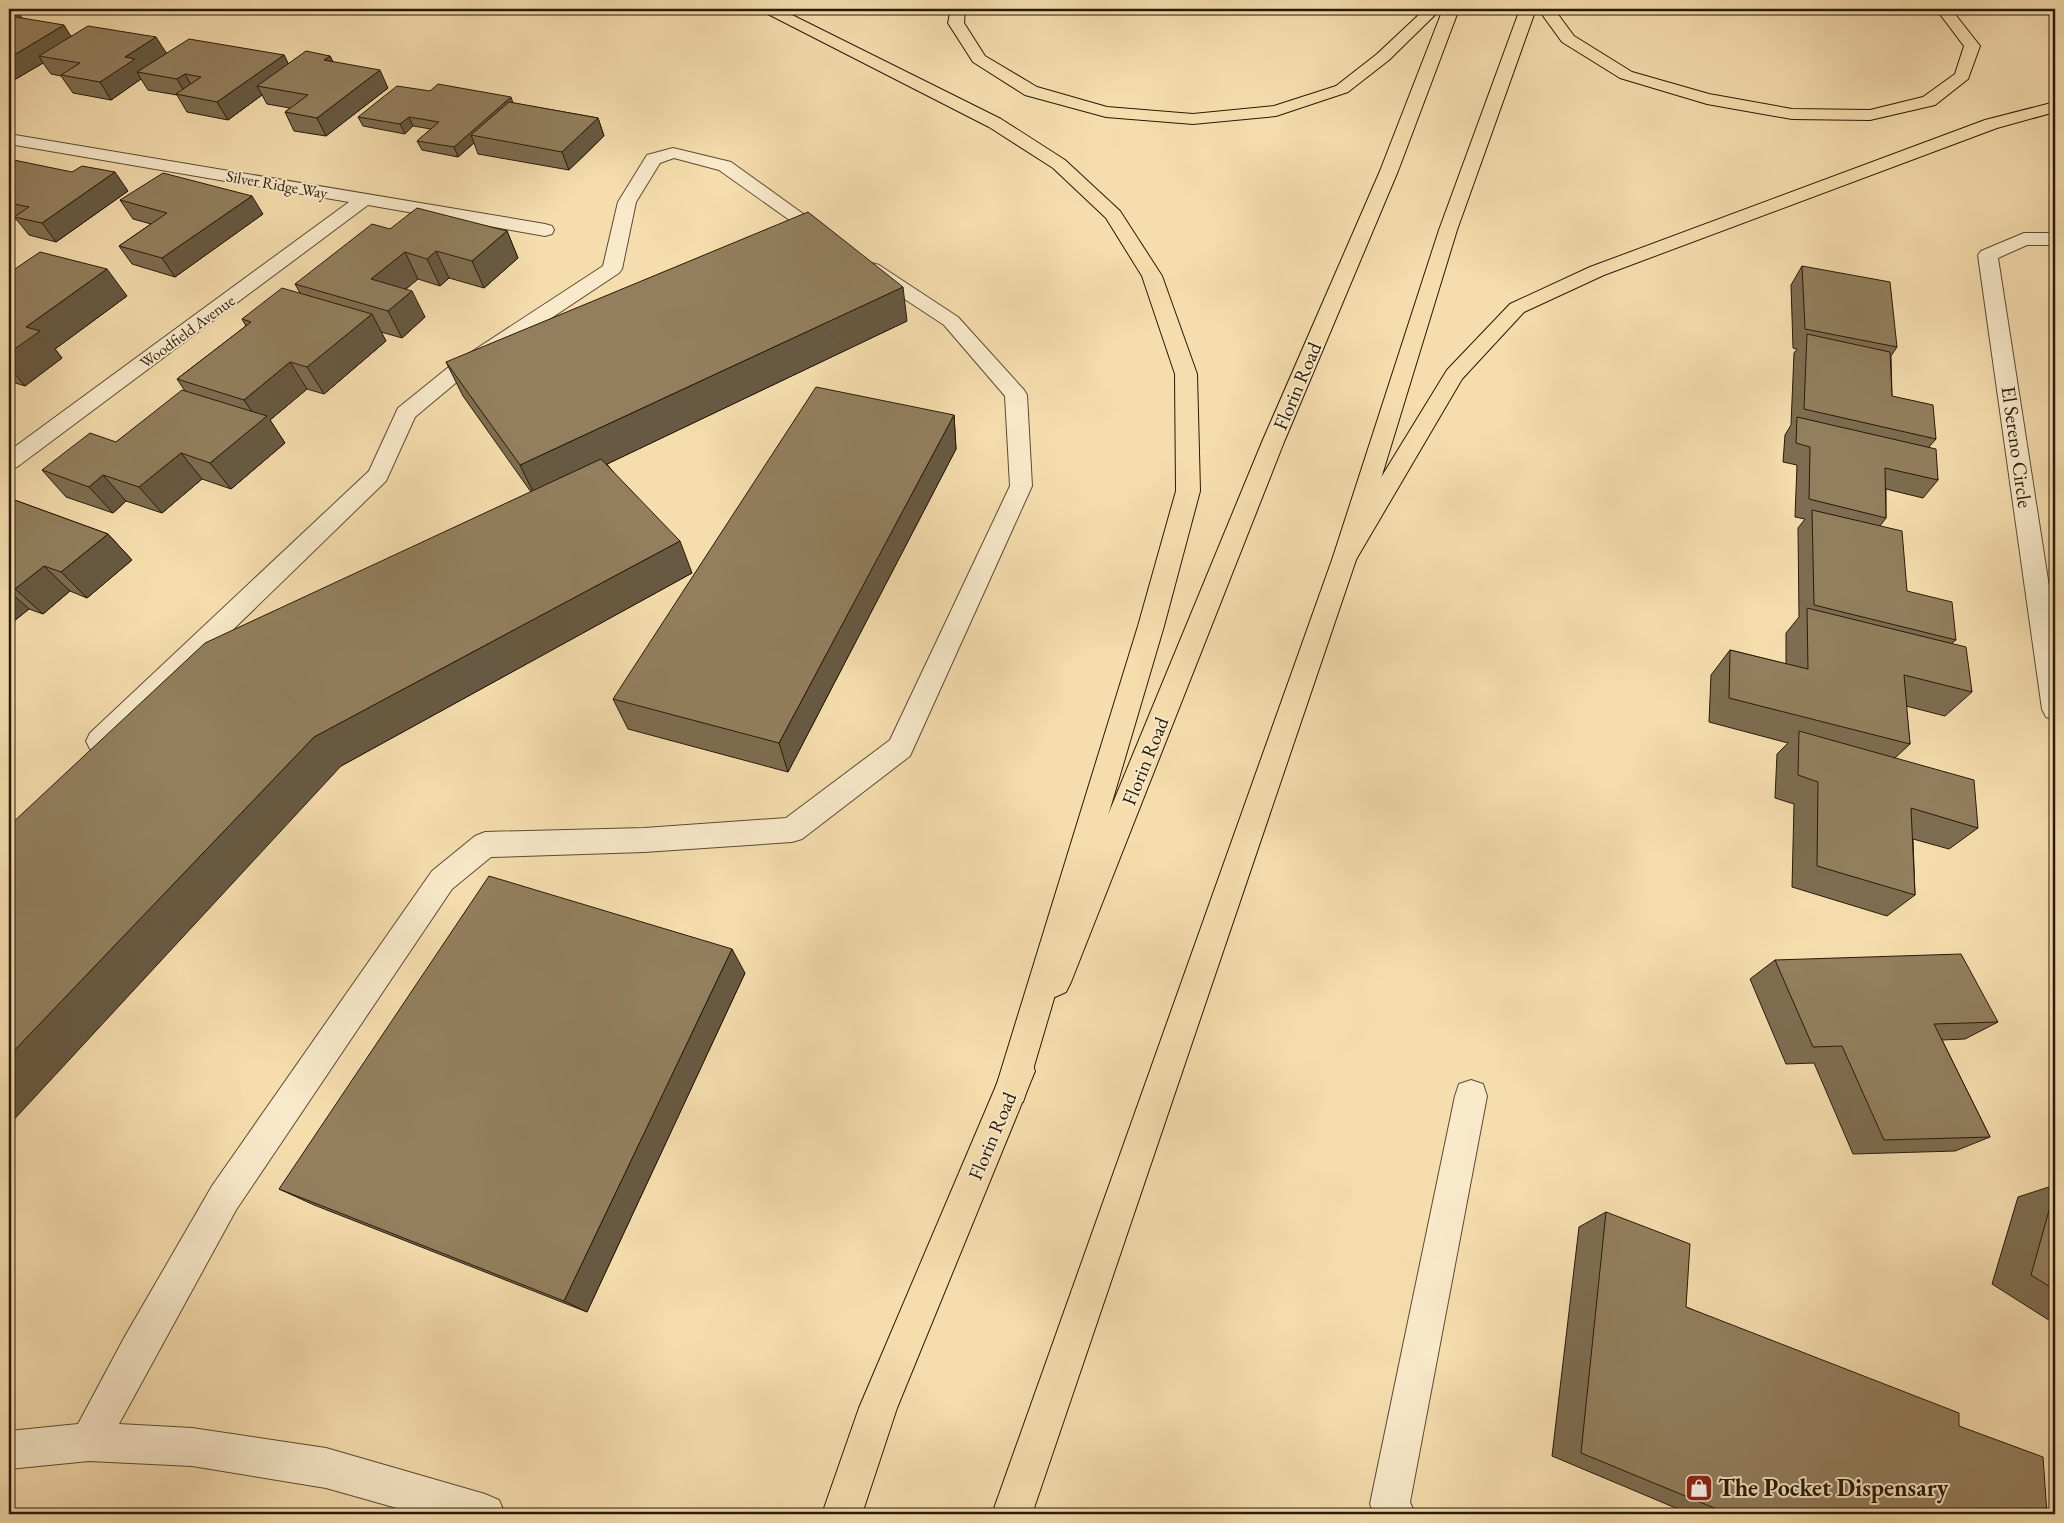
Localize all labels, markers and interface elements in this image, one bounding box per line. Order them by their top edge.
street label: Silver Ridge Way [225,165,330,204]
street label: Woodfield Avenue [136,290,239,373]
street label: Florin Road [1267,337,1327,434]
street label: El Sereno Circle [1996,384,2038,510]
street label: Florin Road [1116,712,1175,809]
street label: Florin Road [962,1087,1022,1184]
place label: The Pocket Dispensary [1718,1472,1949,1504]
shop icon: The Pocket Dispensary [1684,1473,1714,1503]

